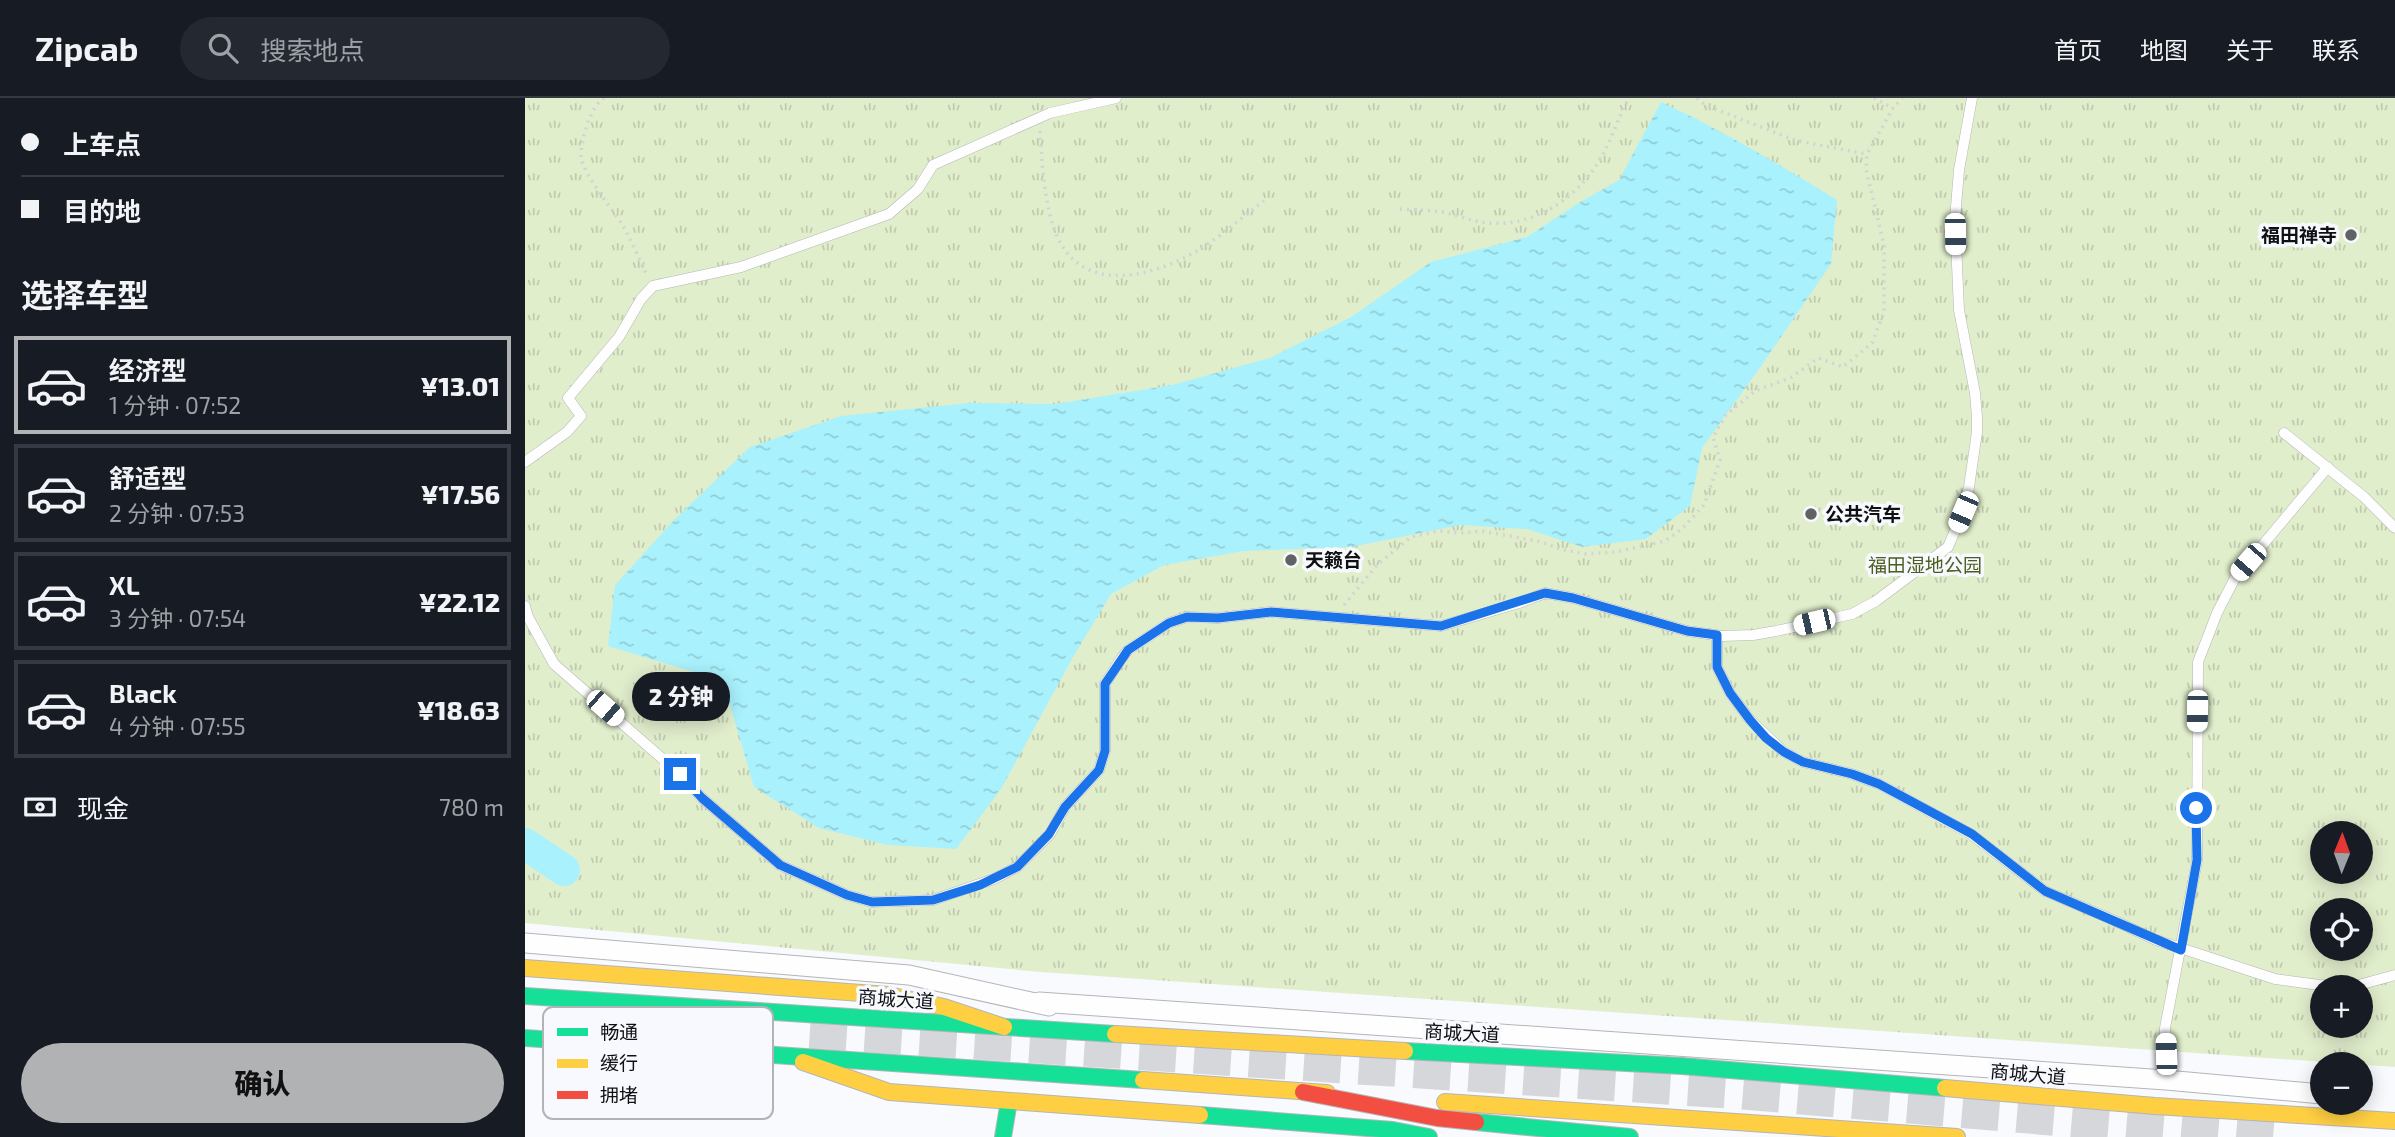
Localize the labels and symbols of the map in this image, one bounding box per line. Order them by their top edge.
car [1945,213,1966,255]
place label: 福田禅寺 [2261,223,2337,246]
marker: 福田禅寺 [2343,227,2359,243]
car [1946,489,1981,535]
place label: 公共汽车 [1825,502,1901,525]
marker: 公共汽车 [1803,506,1819,522]
car [2227,539,2270,585]
place label: 天籁台 [1305,548,1362,571]
marker: 天籁台 [1283,552,1299,568]
park label: 福田湿地公园 [1868,553,1982,576]
car [1792,607,1837,637]
callout: 2 分钟 [631,672,729,722]
car [583,686,628,730]
car [2187,690,2208,732]
route end [664,758,696,790]
route start [2180,792,2212,824]
north arrow [2310,821,2373,884]
street label: 商城大道 [857,984,935,1013]
legend [543,1007,773,1119]
street label: 商城大道 [1423,1019,1501,1046]
text: 畅通 [600,1020,638,1043]
car [2155,1033,2178,1075]
text: 缓行 [600,1051,638,1074]
street label: 商城大道 [1989,1059,2067,1088]
text: 拥堵 [600,1083,638,1106]

